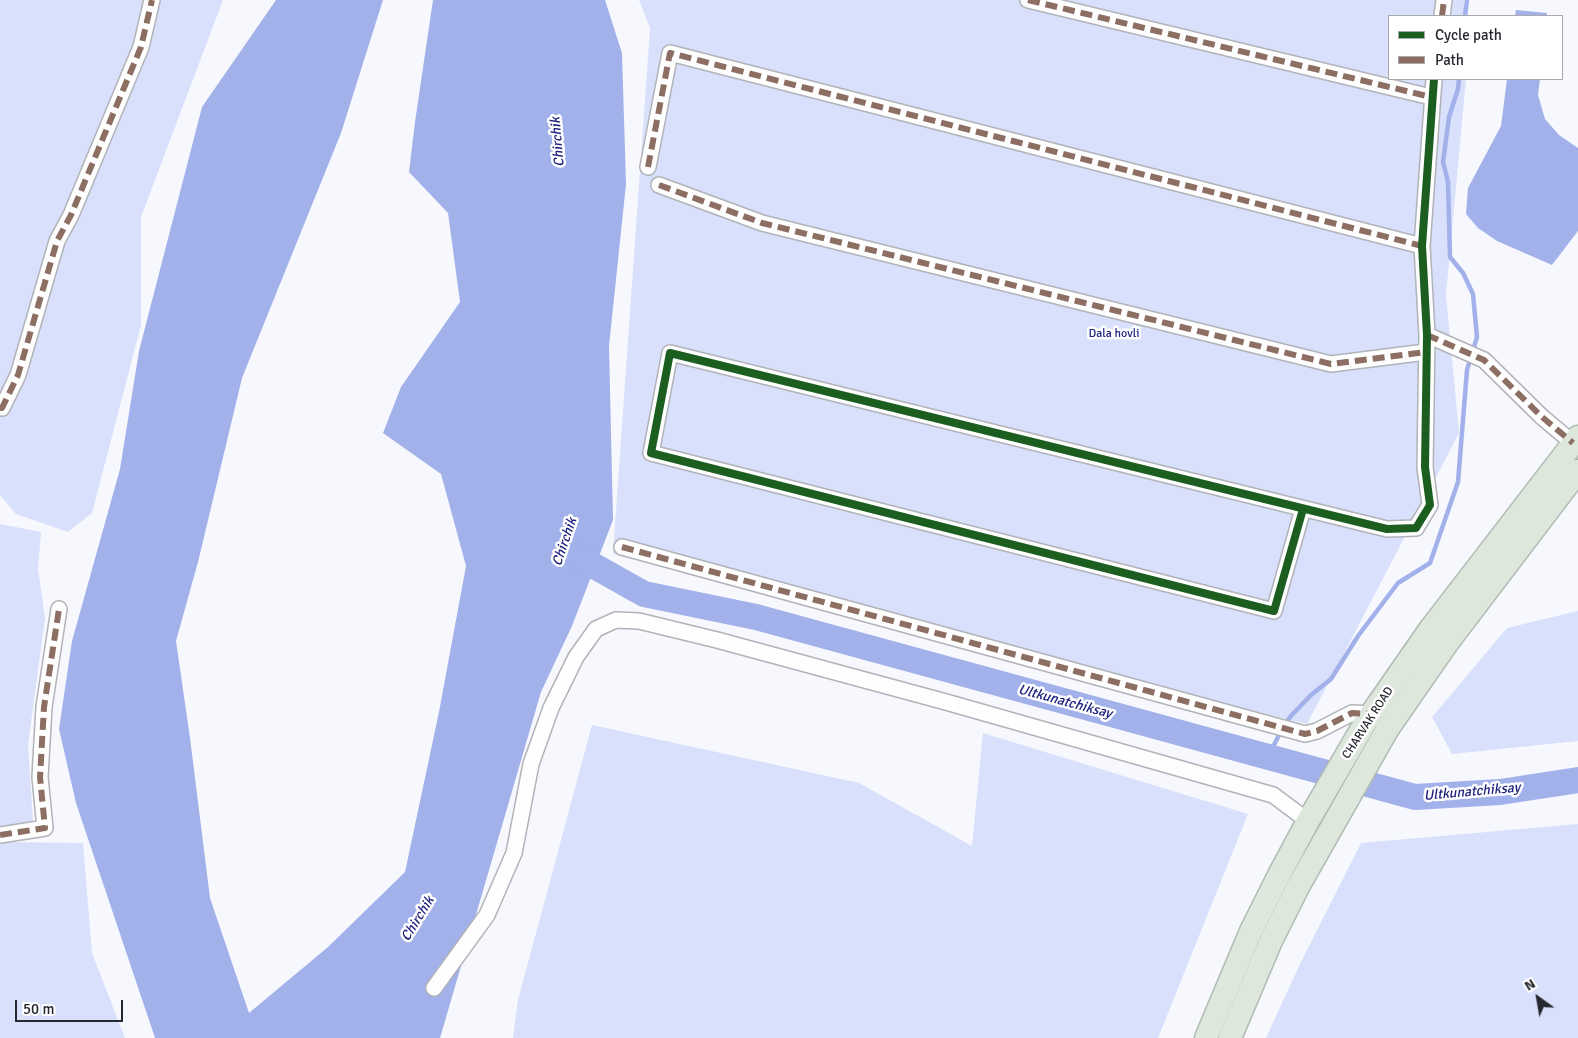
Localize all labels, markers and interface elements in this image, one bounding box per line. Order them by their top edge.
legend [1388,15,1563,80]
text: Cycle path [1435,26,1502,44]
text: Path [1435,51,1464,69]
water label: Chirchik [547,116,569,168]
park label: Dala hovli [1089,327,1139,341]
water label: Chirchik [549,516,581,568]
water label: Ultkunatchiksay [1016,681,1114,723]
street label: CHARVAK ROAD [1339,684,1397,762]
water label: Ultkunatchiksay [1423,779,1521,805]
water label: Chirchik [398,893,438,945]
north arrow [1513,973,1563,1023]
text: N [1521,975,1538,995]
scale bar [18,990,125,1022]
text: 50 m [23,1000,54,1018]

